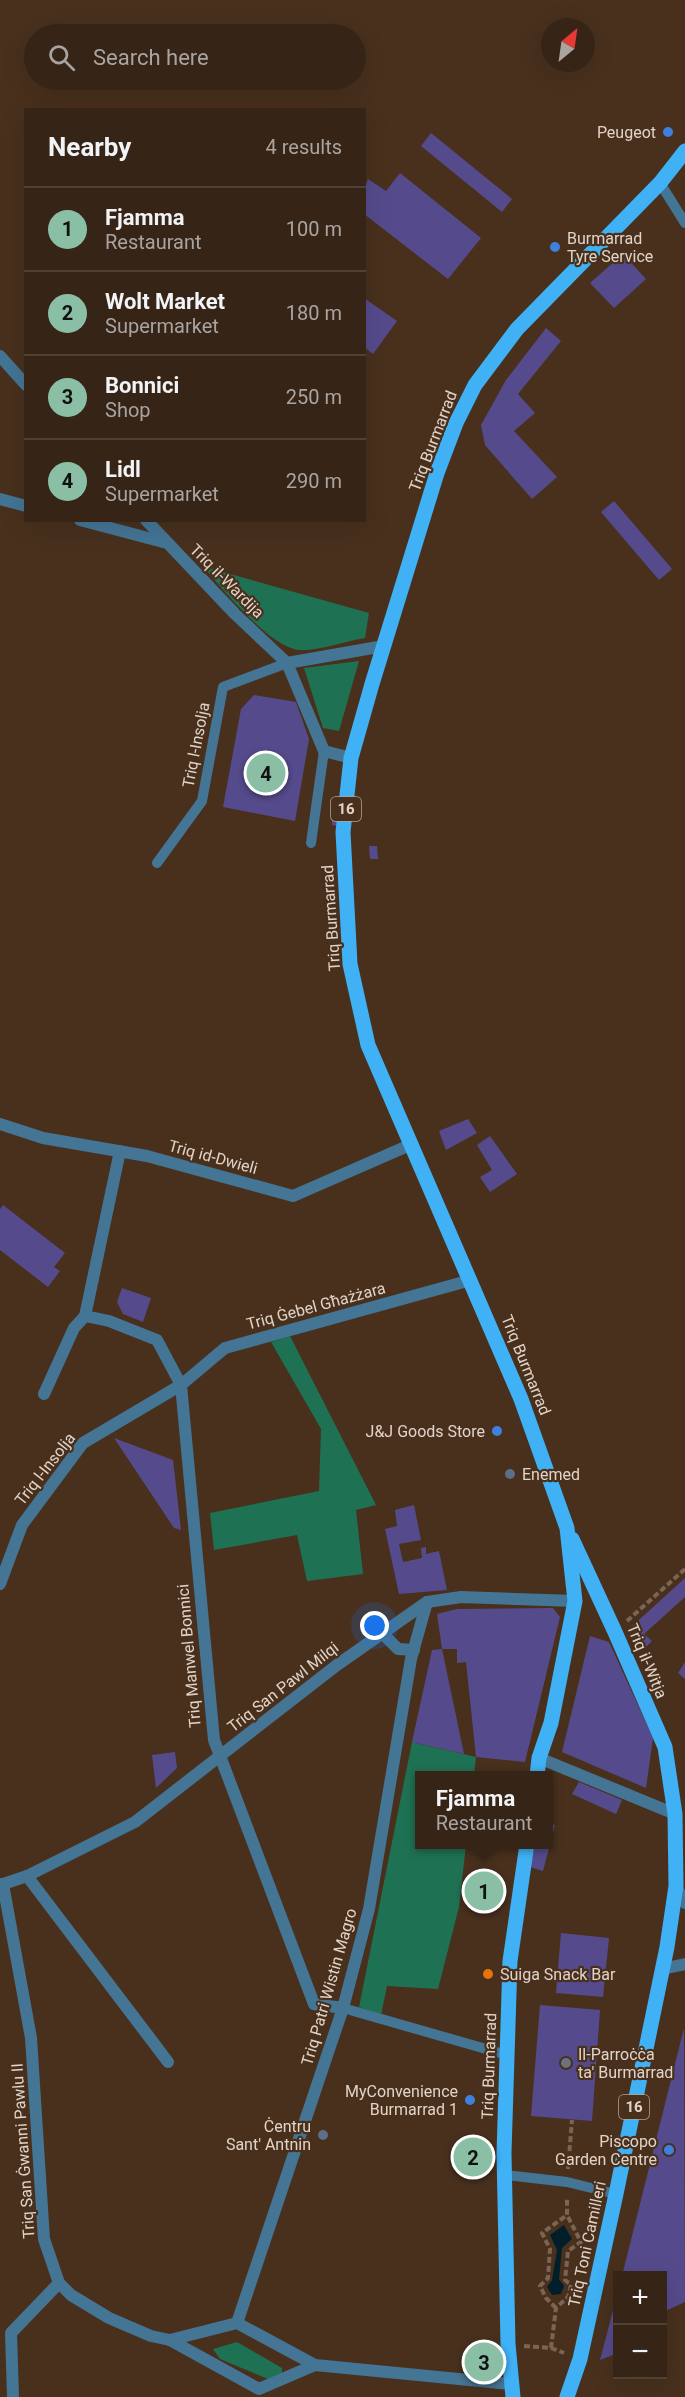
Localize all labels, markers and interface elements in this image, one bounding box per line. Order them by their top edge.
north arrow [541,18,595,72]
search box [24,24,366,90]
icon: search [45,41,78,74]
text: Search here [93,45,209,70]
place label: Peugeot [597,123,656,142]
marker: Peugeot [661,125,675,139]
text: Nearby [48,132,131,162]
text: 4 results [266,135,342,159]
text: Fjamma [105,205,184,230]
text: 1 [62,217,73,241]
text: 100 m [286,217,342,241]
place label: Burmarrad Tyre Service [567,229,653,266]
text: Restaurant [105,230,202,254]
marker: Burmarrad Tyre Service [548,240,562,254]
text: Wolt Market [105,289,225,314]
text: 2 [62,301,73,325]
text: 180 m [286,301,342,325]
text: Supermarket [105,314,219,338]
text: Bonnici [105,373,179,398]
text: 3 [62,385,73,409]
text: 250 m [286,385,342,409]
street label: Triq Burmarrad [405,388,461,494]
text: Shop [105,398,151,422]
text: Lidl [105,457,141,482]
text: 4 [62,469,73,493]
text: 290 m [286,469,342,493]
text: Supermarket [105,482,219,506]
street label: Triq il-Wardija [186,540,268,622]
street label: Triq l-Insolja [178,701,214,789]
pin: 4 [246,750,286,796]
road number: 16 [331,797,361,821]
street label: Triq Burmarrad [318,864,344,972]
street label: Triq id-Dwieli [166,1136,260,1178]
street label: Triq Ġebel Għażżara [244,1278,388,1334]
street label: Triq Burmarrad [497,1312,555,1418]
place label: J&J Goods Store [366,1422,485,1441]
marker: J&J Goods Store [490,1424,504,1438]
street label: Triq l-Insolja [11,1429,79,1509]
place label: Enemed [522,1465,580,1484]
marker: Enemed [503,1467,517,1481]
street label: Triq Manwel Bonnici [173,1583,205,1729]
your location [360,1611,389,1640]
street label: Triq il-Witja [623,1621,671,1701]
street label: Triq San Pawl Milqi [224,1638,342,1736]
popup [415,1771,553,1849]
text: Fjamma [436,1786,515,1811]
text: Restaurant [436,1811,532,1835]
pin: 1 [464,1868,504,1914]
street label: Triq Patri Wistin Magro [297,1906,361,2068]
place label: Suiga Snack Bar [500,1965,616,1984]
marker: Suiga Snack Bar [481,1967,495,1981]
street label: Triq Burmarrad [478,2012,500,2120]
place label: Il-Parroċċa ta' Burmarrad [578,2045,673,2082]
marker: Il-Parroċċa ta' Burmarrad [559,2056,573,2070]
street label: Triq San Ġwanni Pawlu II [7,2063,39,2239]
place label: MyConvenience Burmarrad 1 [345,2082,458,2119]
marker: MyConvenience Burmarrad 1 [463,2093,477,2107]
road number: 16 [619,2095,649,2119]
place label: Ċentru Sant' Antnin [226,2117,311,2154]
marker: Ċentru Sant' Antnin [316,2128,330,2142]
place label: Piscopo Garden Centre [555,2132,657,2169]
pin: 2 [454,2134,492,2180]
marker: Piscopo Garden Centre [662,2143,676,2157]
street label: Triq Toni Camilleri [564,2179,610,2309]
map controls [613,2271,667,2379]
button: + [613,2271,667,2325]
button: − [613,2325,667,2379]
pin: 3 [464,2340,504,2384]

